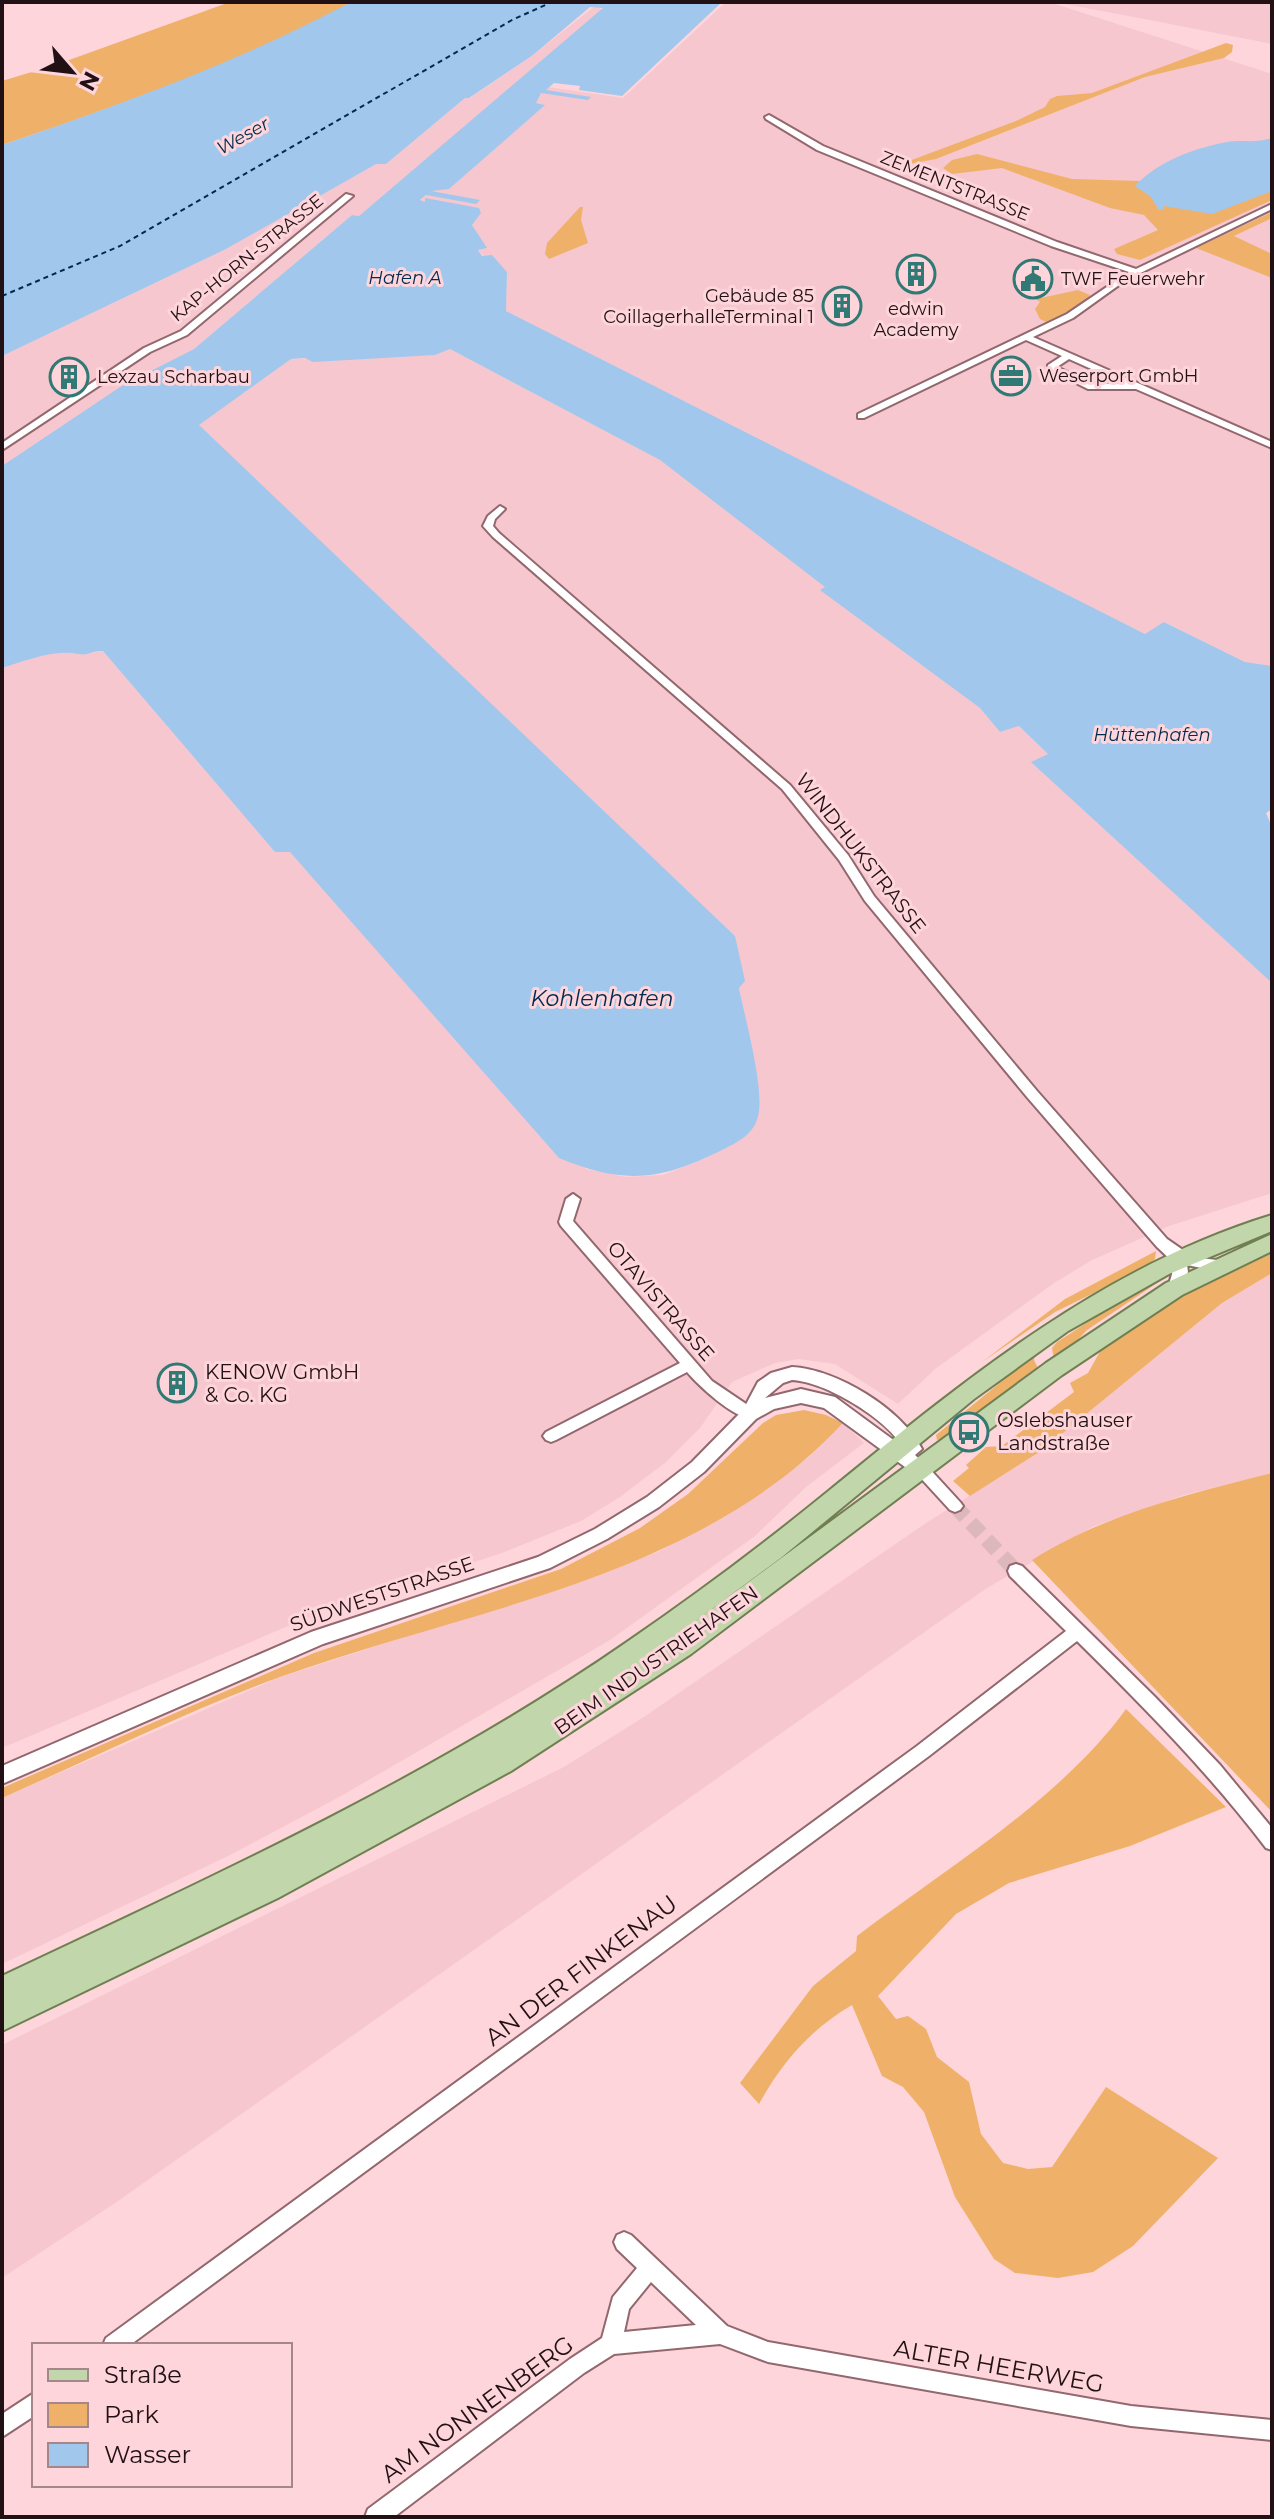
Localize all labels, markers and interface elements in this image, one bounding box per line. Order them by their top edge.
north arrow [32,32,112,112]
text: N [73,67,105,95]
water label: Weser [213,112,274,159]
street label: ZEMENTSTRASSE [877,146,1033,226]
street label: KAP-HORN-STRASSE [166,190,328,326]
building icon: edwin Academy [895,253,937,295]
public building icon: TWF Feuerwehr [1012,258,1054,300]
water label: Hafen A [368,267,442,289]
place label: TWF Feuerwehr [1061,268,1205,290]
place label: Gebäude 85 CoillagerhalleTerminal 1 [603,285,814,328]
building icon: Gebäude 85 CoillagerhalleTerminal 1 [821,285,863,327]
place label: edwin Academy [873,298,959,341]
office icon: Weserport GmbH [990,355,1032,397]
building icon: Lexzau Scharbau [48,356,90,398]
place label: Weserport GmbH [1039,365,1198,387]
place label: Lexzau Scharbau [97,366,250,388]
water label: Hüttenhafen [1093,724,1211,746]
street label: WINDHUKSTRASSE [791,768,931,938]
water label: Kohlenhafen [530,985,674,1012]
street label: OTAVISTRASSE [602,1236,720,1366]
place label: KENOW GmbH & Co. KG [205,1360,359,1407]
building icon: KENOW GmbH & Co. KG [156,1362,198,1404]
place label: Oslebshauser Landstraße [997,1408,1133,1455]
bus stop icon: Oslebshauser Landstraße [948,1411,990,1453]
street label: SÜDWESTSTRASSE [287,1551,477,1637]
street label: BEIM INDUSTRIEHAFEN [549,1580,763,1740]
street label: AN DER FINKENAU [479,1888,683,2052]
street label: AM NONNENBERG [375,2329,579,2489]
street label: ALTER HEERWEG [892,2333,1106,2399]
legend [32,2343,292,2487]
text: Straße [104,2360,182,2389]
text: Park [104,2400,159,2429]
text: Wasser [104,2440,191,2469]

